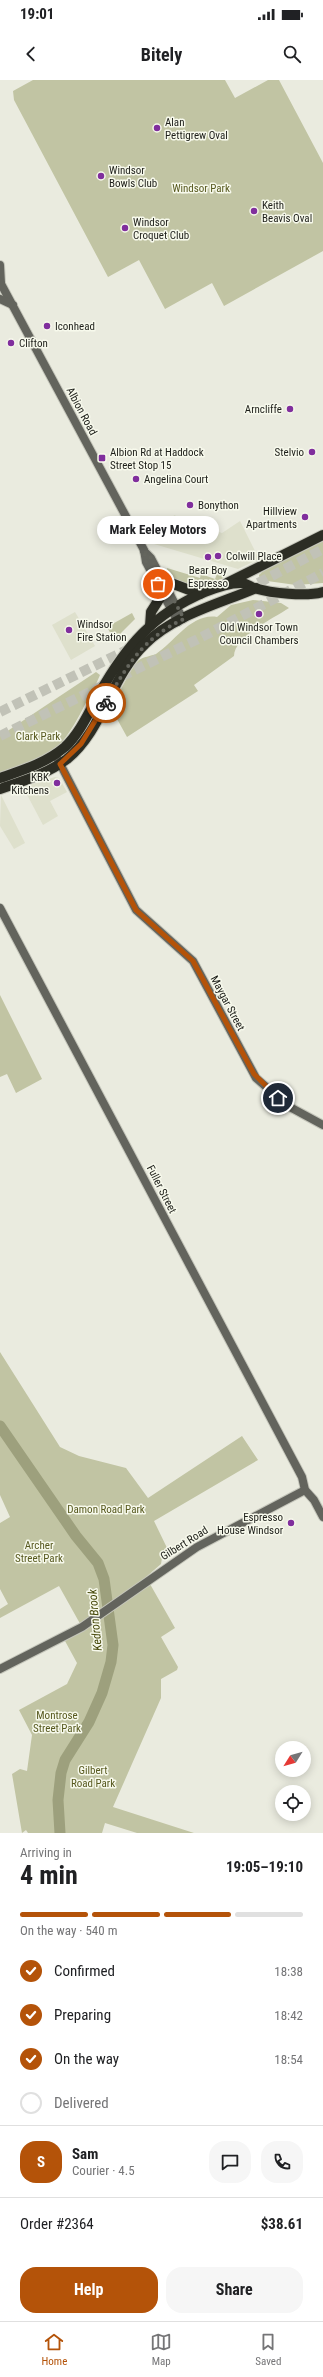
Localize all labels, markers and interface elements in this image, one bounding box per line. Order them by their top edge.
text: 19:01 [20,5,54,23]
icon: back [20,43,42,65]
icon: search [281,43,303,65]
text: Bitely [141,44,182,65]
place label: Alan Pettigrew Oval [165,116,228,142]
marker: Alan Pettigrew Oval [152,123,162,133]
place label: Windsor Bowls Club [109,164,157,190]
marker: Windsor Bowls Club [96,171,106,181]
park label: Windsor Park [172,182,230,195]
place label: Keith Beavis Oval [262,199,312,225]
marker: Keith Beavis Oval [249,206,259,216]
place label: Windsor Croquet Club [133,216,189,242]
marker: Windsor Croquet Club [120,223,130,233]
place label: Iconhead [55,320,95,333]
marker: Iconhead [42,321,52,331]
place label: Clifton [19,337,48,350]
marker: Clifton [6,338,16,348]
street label: Albion Road [64,385,100,437]
place label: Arncliffe [245,403,282,416]
marker: Arncliffe [285,404,295,414]
place label: Albion Rd at Haddock Street Stop 15 [110,446,204,472]
place label: Stelvio [275,446,304,459]
marker: Stelvio [307,447,317,457]
marker: Albion Rd at Haddock Street Stop 15 [97,453,107,463]
place label: Angelina Court [144,473,208,486]
marker: Angelina Court [131,474,141,484]
place label: Bonython [198,499,239,512]
marker: Bonython [185,500,195,510]
place label: Hillview Apartments [246,505,297,531]
marker: Hillview Apartments [300,512,310,522]
callout: Mark Eeley Motors [97,516,219,544]
text: Mark Eeley Motors [110,522,206,537]
place label: Colwill Place [226,550,282,563]
marker: Colwill Place [213,551,223,561]
marker: Bear Boy Espresso [203,552,213,562]
place label: Bear Boy Espresso [188,564,228,590]
pin [141,567,175,601]
icon: bag [147,573,169,595]
marker: Old Windsor Town Council Chambers [254,609,264,619]
place label: Windsor Fire Station [77,618,127,644]
place label: Old Windsor Town Council Chambers [219,621,299,647]
marker: Windsor Fire Station [64,625,74,635]
courier [86,683,126,723]
icon: bike [95,692,117,714]
park label: Clark Park [16,730,60,743]
place label: KBK Kitchens [11,771,49,797]
marker: KBK Kitchens [52,778,62,788]
street label: Maygar Street [208,974,247,1033]
pin [261,1081,295,1115]
icon: home [267,1087,289,1109]
street label: Fuller Street [144,1163,179,1216]
park label: Damon Road Park [67,1503,145,1516]
place label: Espresso House Windsor [217,1511,284,1537]
marker: Espresso House Windsor [286,1518,296,1528]
street label: Gilbert Road [158,1524,210,1563]
park label: Archer Street Park [15,1539,63,1565]
water label: Kedron Brook [85,1588,105,1651]
park label: Montrose Street Park [33,1709,81,1735]
north arrow [275,1741,311,1777]
map controls [275,1741,311,1821]
park label: Gilbert Road Park [71,1764,115,1790]
button: locate [275,1785,311,1821]
text: Arriving in [20,1845,72,1860]
text: 19:05–19:10 [226,1858,303,1876]
text: 4 min [20,1860,78,1890]
text: On the way · 540 m [20,1923,117,1938]
icon: check [20,1960,42,1982]
text: Confirmed [54,1962,115,1980]
text: 18:38 [274,1964,303,1979]
icon: check [20,2004,42,2026]
text: Preparing [54,2006,111,2024]
text: 18:42 [274,2008,303,2023]
icon: check [20,2048,42,2070]
text: On the way [54,2050,119,2068]
text: 18:54 [274,2052,303,2067]
text: Delivered [54,2094,109,2112]
button: chat [209,2141,251,2183]
button: phone [261,2141,303,2183]
text: Sam [72,2145,98,2163]
text: S [37,2153,45,2171]
text: Courier · 4.5 [72,2163,135,2178]
text: Order #2364 [20,2215,94,2233]
text: $38.61 [261,2215,303,2233]
button: Help [20,2267,158,2313]
button: Share [166,2267,303,2313]
tab: Home [42,2331,67,2368]
tab: Map [150,2331,172,2368]
tab: Saved [255,2331,281,2368]

